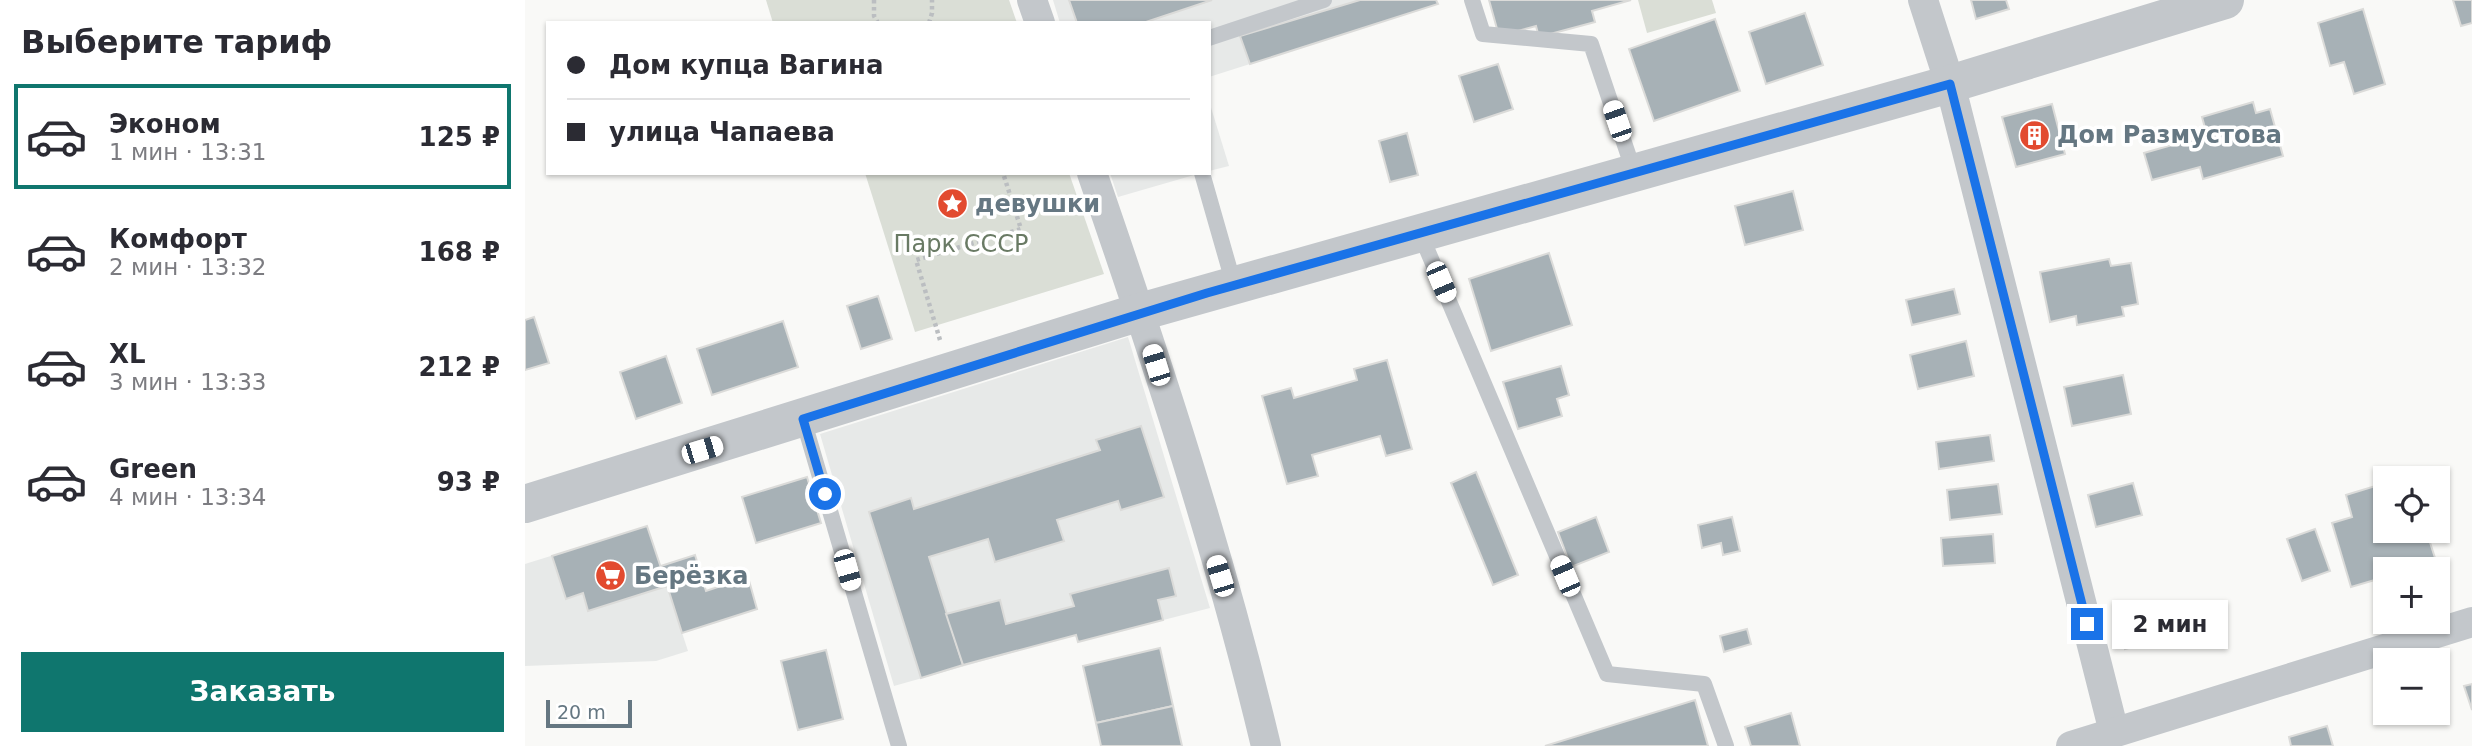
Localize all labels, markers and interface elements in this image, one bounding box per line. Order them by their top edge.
text: Выберите тариф [21,23,332,61]
text: Дом купца Вагина [609,50,883,80]
car [1601,98,1634,144]
icon: car [25,105,88,168]
text: Эконом [109,109,221,139]
text: улица Чапаева [609,117,835,147]
building icon: Дом Размустова [2017,118,2051,152]
place label: Дом Размустова [2057,121,2282,149]
text: 125 ₽ [419,122,500,152]
text: 1 мин · 13:31 [109,139,267,165]
place icon: девушки [935,187,969,221]
place label: девушки [975,190,1100,218]
icon: car [25,220,88,283]
text: Комфорт [109,224,247,254]
park label: Парк СССР [894,230,1028,258]
text: 168 ₽ [419,237,500,267]
text: 2 мин · 13:32 [109,254,267,280]
car [1424,259,1459,305]
icon: car [25,335,88,398]
text: XL [109,339,146,369]
car [1140,342,1173,388]
text: 212 ₽ [419,352,500,382]
text: 3 мин · 13:33 [109,369,267,395]
car [679,434,726,466]
icon: car [25,450,88,513]
text: Green [109,454,197,484]
map controls [2373,466,2450,725]
button: locate [2373,466,2450,543]
text: 93 ₽ [437,467,500,497]
route start [809,478,841,510]
text: 4 мин · 13:34 [109,484,267,510]
car [832,547,863,593]
car [1204,553,1237,599]
car [1548,553,1583,599]
button: + [2373,557,2450,634]
supermarket icon: Берёзка [594,559,628,593]
place label: Берёзка [634,562,748,590]
callout: 2 мин [2111,600,2227,648]
route end [2071,608,2103,640]
text: 2 мин [2133,611,2207,637]
button: − [2373,648,2450,725]
button: Заказать [21,652,504,732]
scale bar [546,697,632,729]
text: 20 m [557,701,606,723]

